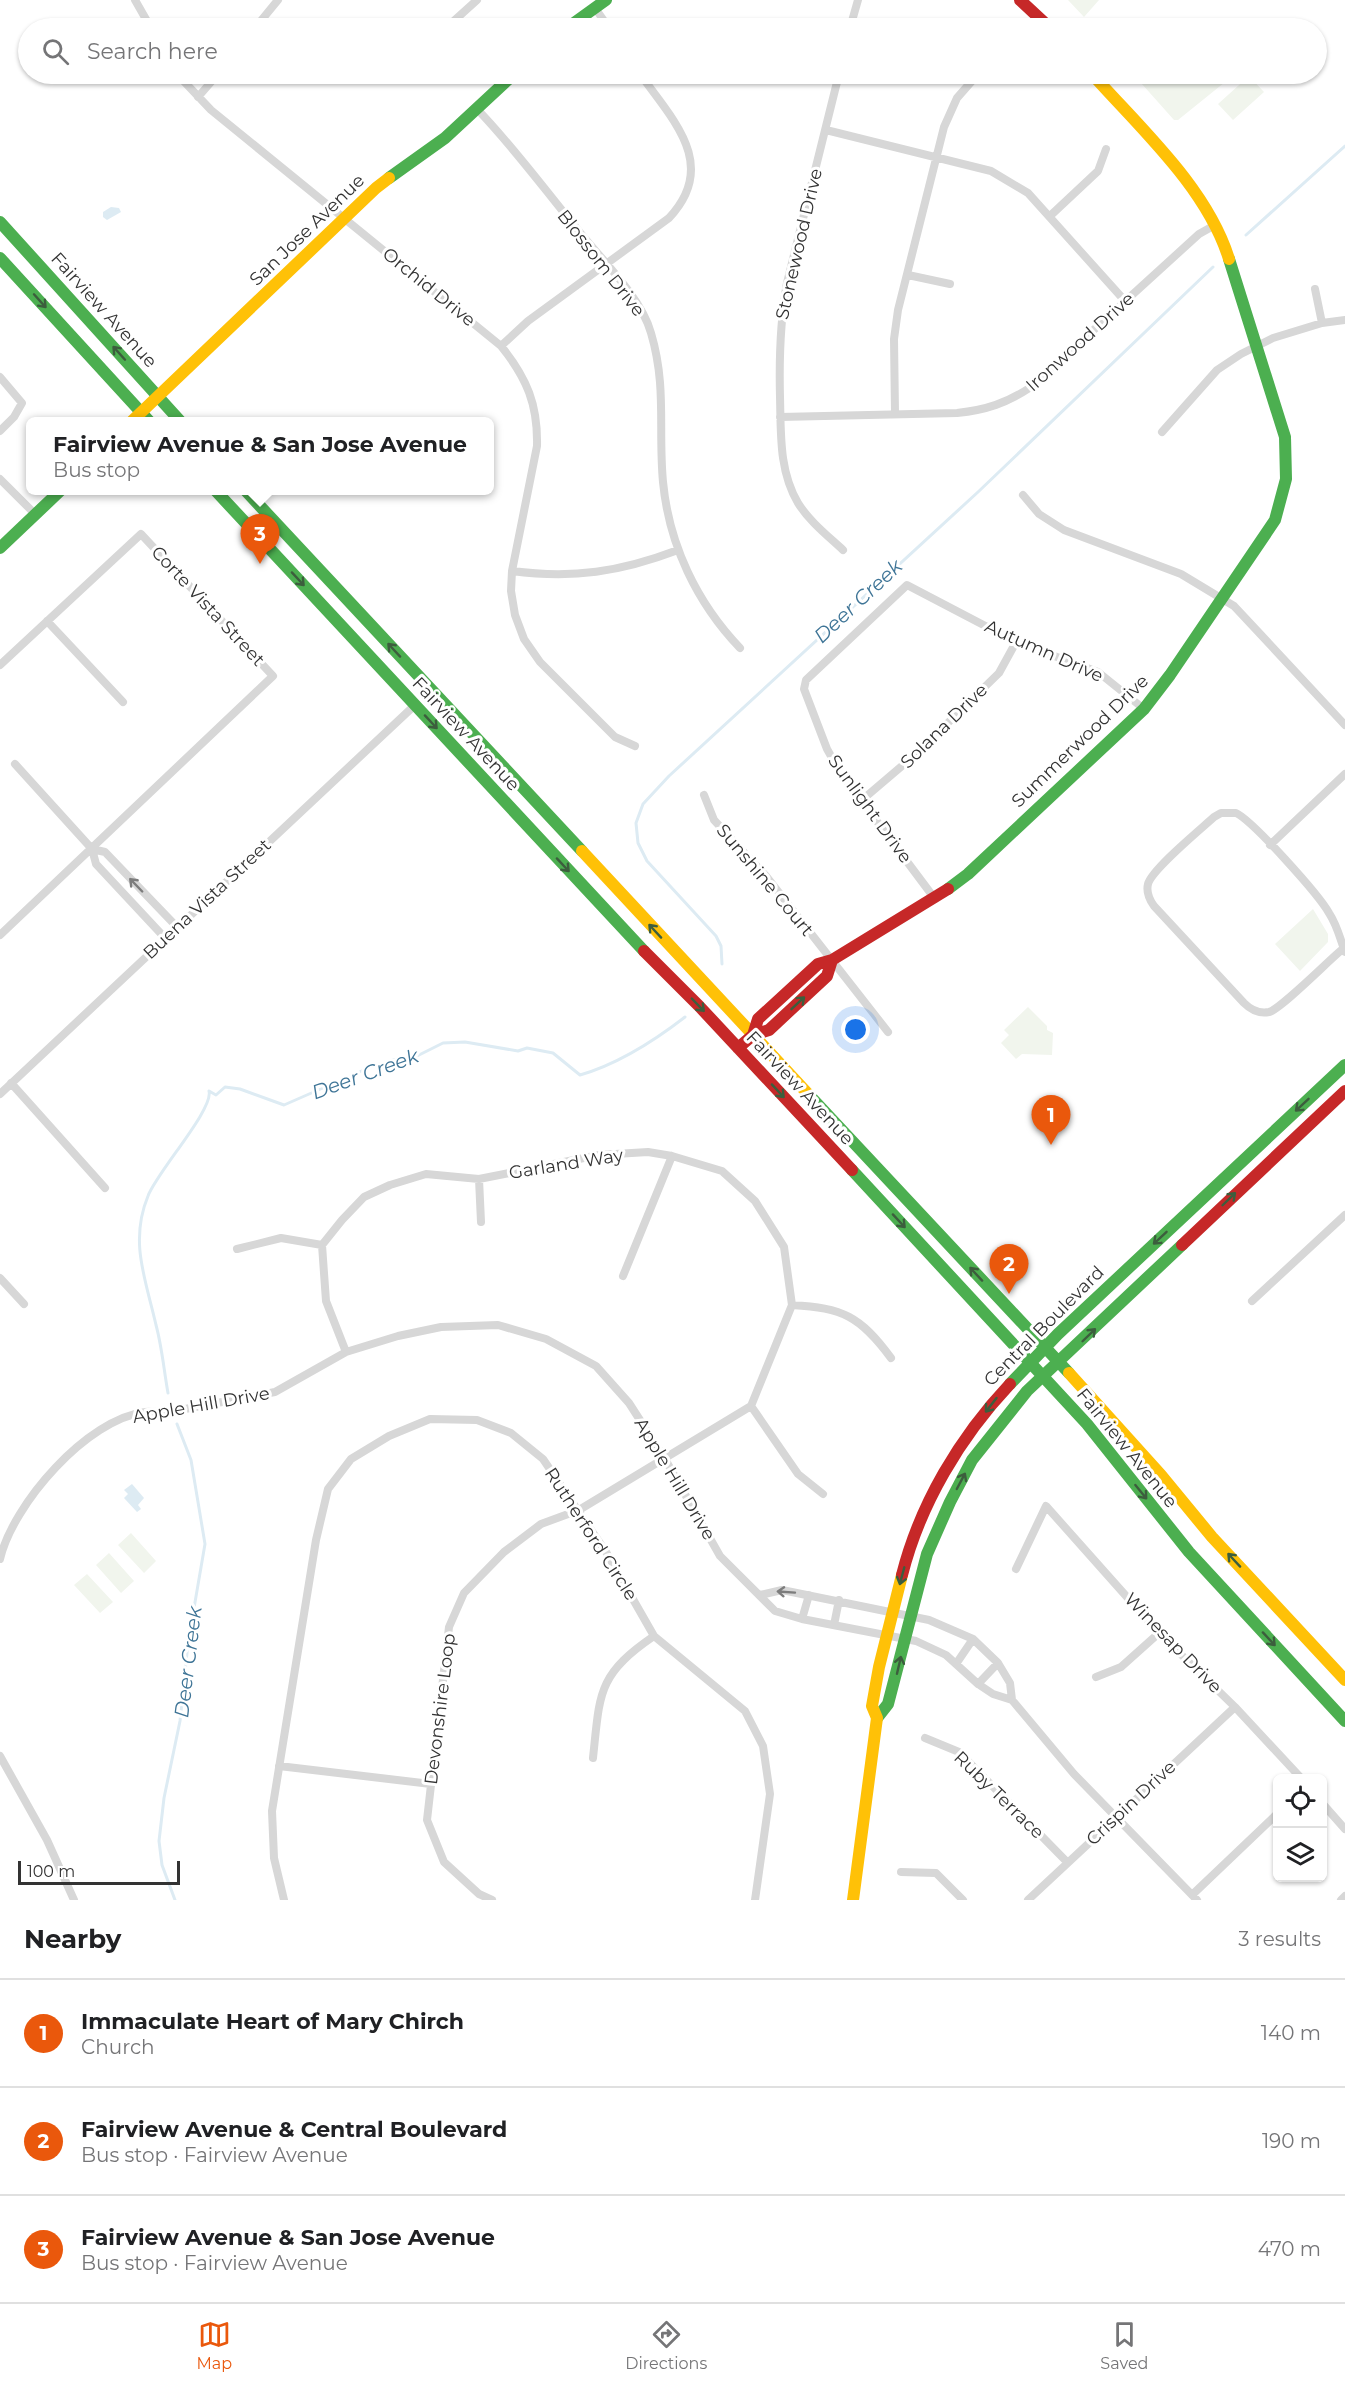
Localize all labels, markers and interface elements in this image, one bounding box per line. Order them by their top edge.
search box [18,18,1327,84]
icon: search [39,35,72,68]
text: Search here [87,38,218,65]
street label: Stonewood Drive [771,166,827,322]
street label: San Jose Avenue [245,169,369,290]
street label: Blossom Drive [552,205,650,321]
street label: Orchid Drive [378,243,480,331]
street label: Fairview Avenue [46,248,162,372]
street label: Ironwood Drive [1021,288,1139,396]
one-way arrow [32,293,46,308]
one-way arrow [112,346,126,361]
popup [26,417,494,495]
text: Fairview Avenue & San Jose Avenue [53,431,467,458]
text: Bus stop [53,458,140,482]
pin: 3 [240,514,280,564]
street label: Corte Vista Street [147,541,269,671]
water label: Deer Creek [809,553,908,648]
one-way arrow [291,572,305,587]
street label: Autumn Drive [981,615,1107,687]
one-way arrow [387,642,401,657]
street label: Summerwood Drive [1007,670,1153,812]
street label: Fairview Avenue [408,672,525,796]
street label: Solana Drive [896,679,992,773]
one-way arrow [423,714,437,729]
street label: Sunlight Drive [823,750,917,868]
street label: Sunshine Court [712,820,818,940]
street label: Buena Vista Street [139,834,275,964]
one-way arrow [556,857,571,872]
one-way arrow [129,877,144,892]
one-way arrow [648,924,662,939]
one-way arrow [790,996,805,1010]
one-way arrow [691,998,706,1013]
your location [841,1015,870,1044]
street label: Fairview Avenue [742,1026,859,1150]
water label: Deer Creek [308,1043,423,1104]
one-way arrow [771,1084,786,1099]
pin: 1 [1032,1096,1070,1145]
one-way arrow [1295,1098,1310,1112]
street label: Garland Way [507,1144,625,1184]
one-way arrow [1221,1192,1236,1207]
one-way arrow [892,1213,906,1228]
one-way arrow [1152,1231,1167,1245]
pin: 2 [990,1244,1028,1294]
street label: Central Boulevard [979,1261,1109,1391]
one-way arrow [969,1267,983,1282]
one-way arrow [1081,1328,1096,1342]
street label: Apple Hill Drive [131,1382,271,1428]
street label: Fairview Avenue [1072,1384,1182,1512]
one-way arrow [985,1396,998,1412]
street label: Apple Hill Drive [630,1414,720,1544]
street label: Rutherford Circle [540,1463,642,1605]
one-way arrow [955,1473,967,1490]
one-way arrow [1135,1484,1148,1500]
one-way arrow [1227,1553,1241,1568]
one-way arrow [895,1566,907,1585]
one-way arrow [777,1586,797,1597]
street label: Winesap Drive [1120,1588,1227,1698]
water label: Deer Creek [169,1604,207,1719]
one-way arrow [1262,1631,1276,1646]
street label: Devonshire Loop [420,1632,460,1786]
one-way arrow [893,1655,905,1674]
street label: Ruby Terrace [949,1747,1049,1844]
street label: Crispin Drive [1082,1756,1180,1850]
map controls [1273,1774,1327,1882]
button: locate [1273,1774,1327,1828]
button: layers [1273,1828,1327,1882]
scale bar [18,1858,180,1886]
text: 100 m [27,1862,75,1881]
text: Nearby [24,1923,121,1955]
text: 3 results [1238,1927,1321,1951]
text: Immaculate Heart of Mary Chirch [81,2008,464,2035]
text: 1 [40,2021,47,2045]
text: 140 m [1261,2021,1321,2045]
text: Church [81,2035,155,2059]
text: Fairview Avenue & Central Boulevard [81,2116,507,2143]
text: 2 [38,2129,49,2153]
text: 190 m [1262,2129,1321,2153]
text: Bus stop · Fairview Avenue [81,2143,348,2167]
text: Fairview Avenue & San Jose Avenue [81,2224,495,2251]
text: 3 [38,2237,49,2261]
text: 470 m [1258,2237,1321,2261]
text: Bus stop · Fairview Avenue [81,2251,348,2275]
tab: Map [197,2318,232,2373]
tab: Directions [625,2318,707,2373]
tab: Saved [1100,2318,1148,2373]

